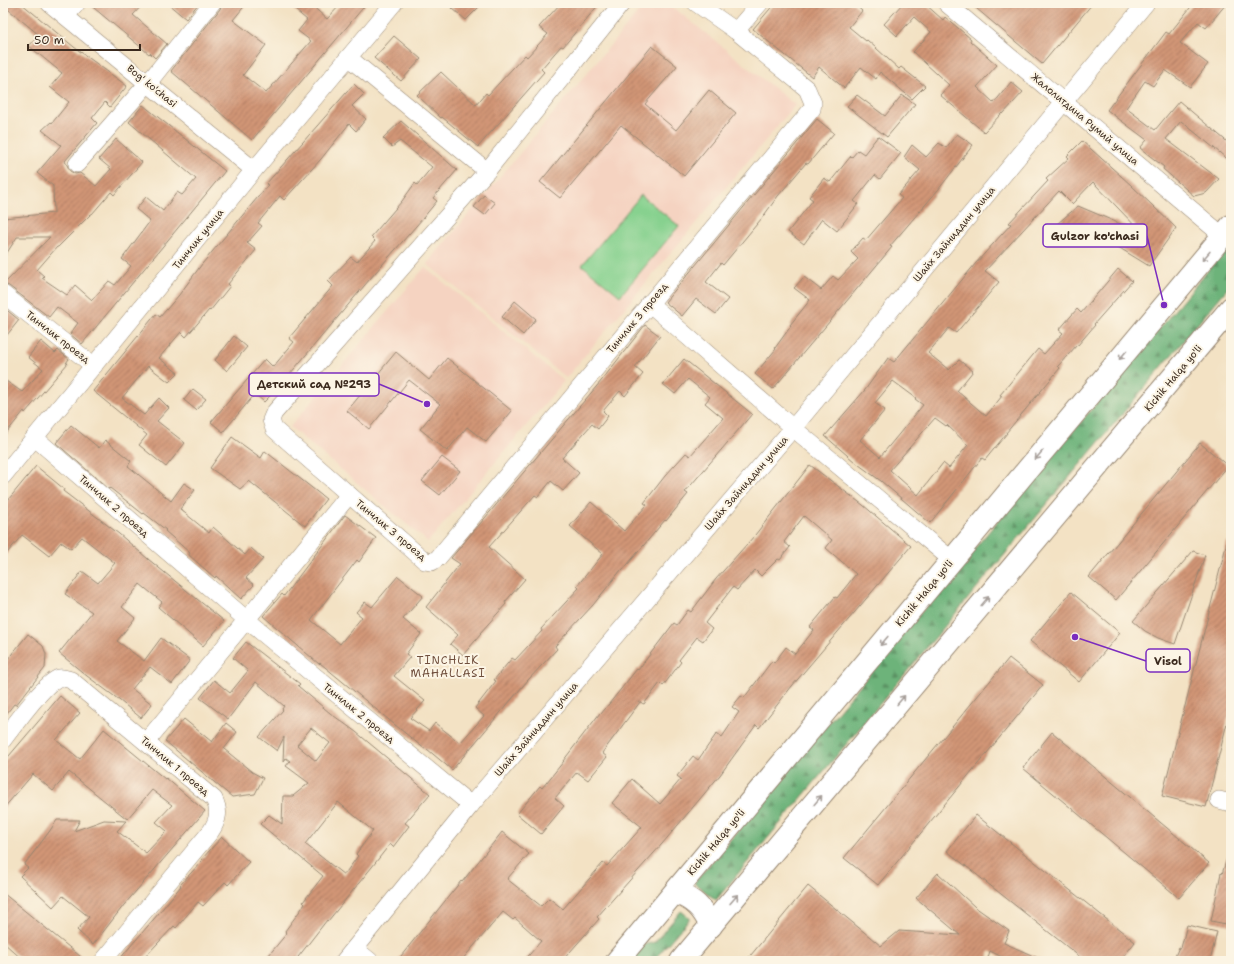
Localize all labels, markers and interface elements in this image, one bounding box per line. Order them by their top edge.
scale bar [28,26,140,52]
text: 50 m [34,32,64,48]
street label: Bog' ko'chasi [124,62,180,110]
street label: Жалолитдина Румий улица [1029,70,1142,168]
street label: Шайх Зайниддин улица [910,183,998,284]
street label: Тинчлик улица [170,206,227,272]
callout: Gulzor ko'chasi [1043,224,1147,247]
text: Gulzor ko'chasi [1051,229,1139,244]
one-way arrow [1202,250,1210,261]
street label: Тинчлик 3 проезд [604,279,671,356]
street label: Тинчлик проезд [23,308,93,367]
street label: Kichik Halqa yo'li [1141,342,1205,414]
one-way arrow [1118,350,1127,361]
callout: Детский сад №293 [249,373,379,396]
text: Детский сад №293 [257,377,371,392]
street label: Шайх Зайниддин улица [701,433,791,533]
one-way arrow [1035,450,1044,461]
street label: Тинчлик 2 проезд [76,472,152,540]
street label: Тинчлик 3 проезд [353,497,430,564]
street label: Kichik Halqa yo'li [892,557,956,629]
one-way arrow [980,595,989,606]
one-way arrow [880,636,889,646]
callout: Visol [1146,649,1190,672]
district label: TINCHLIK MAHALLASI [411,653,485,681]
text: Visol [1154,654,1182,669]
street label: Шайх Зайниддин улица [491,679,581,779]
street label: Тинчлик 2 проезд [321,680,398,746]
one-way arrow [896,695,905,706]
street label: Тинчлик 1 проезд [138,734,212,799]
one-way arrow [813,795,822,805]
street label: Kichik Halqa yo'li [684,806,748,878]
one-way arrow [729,894,738,905]

